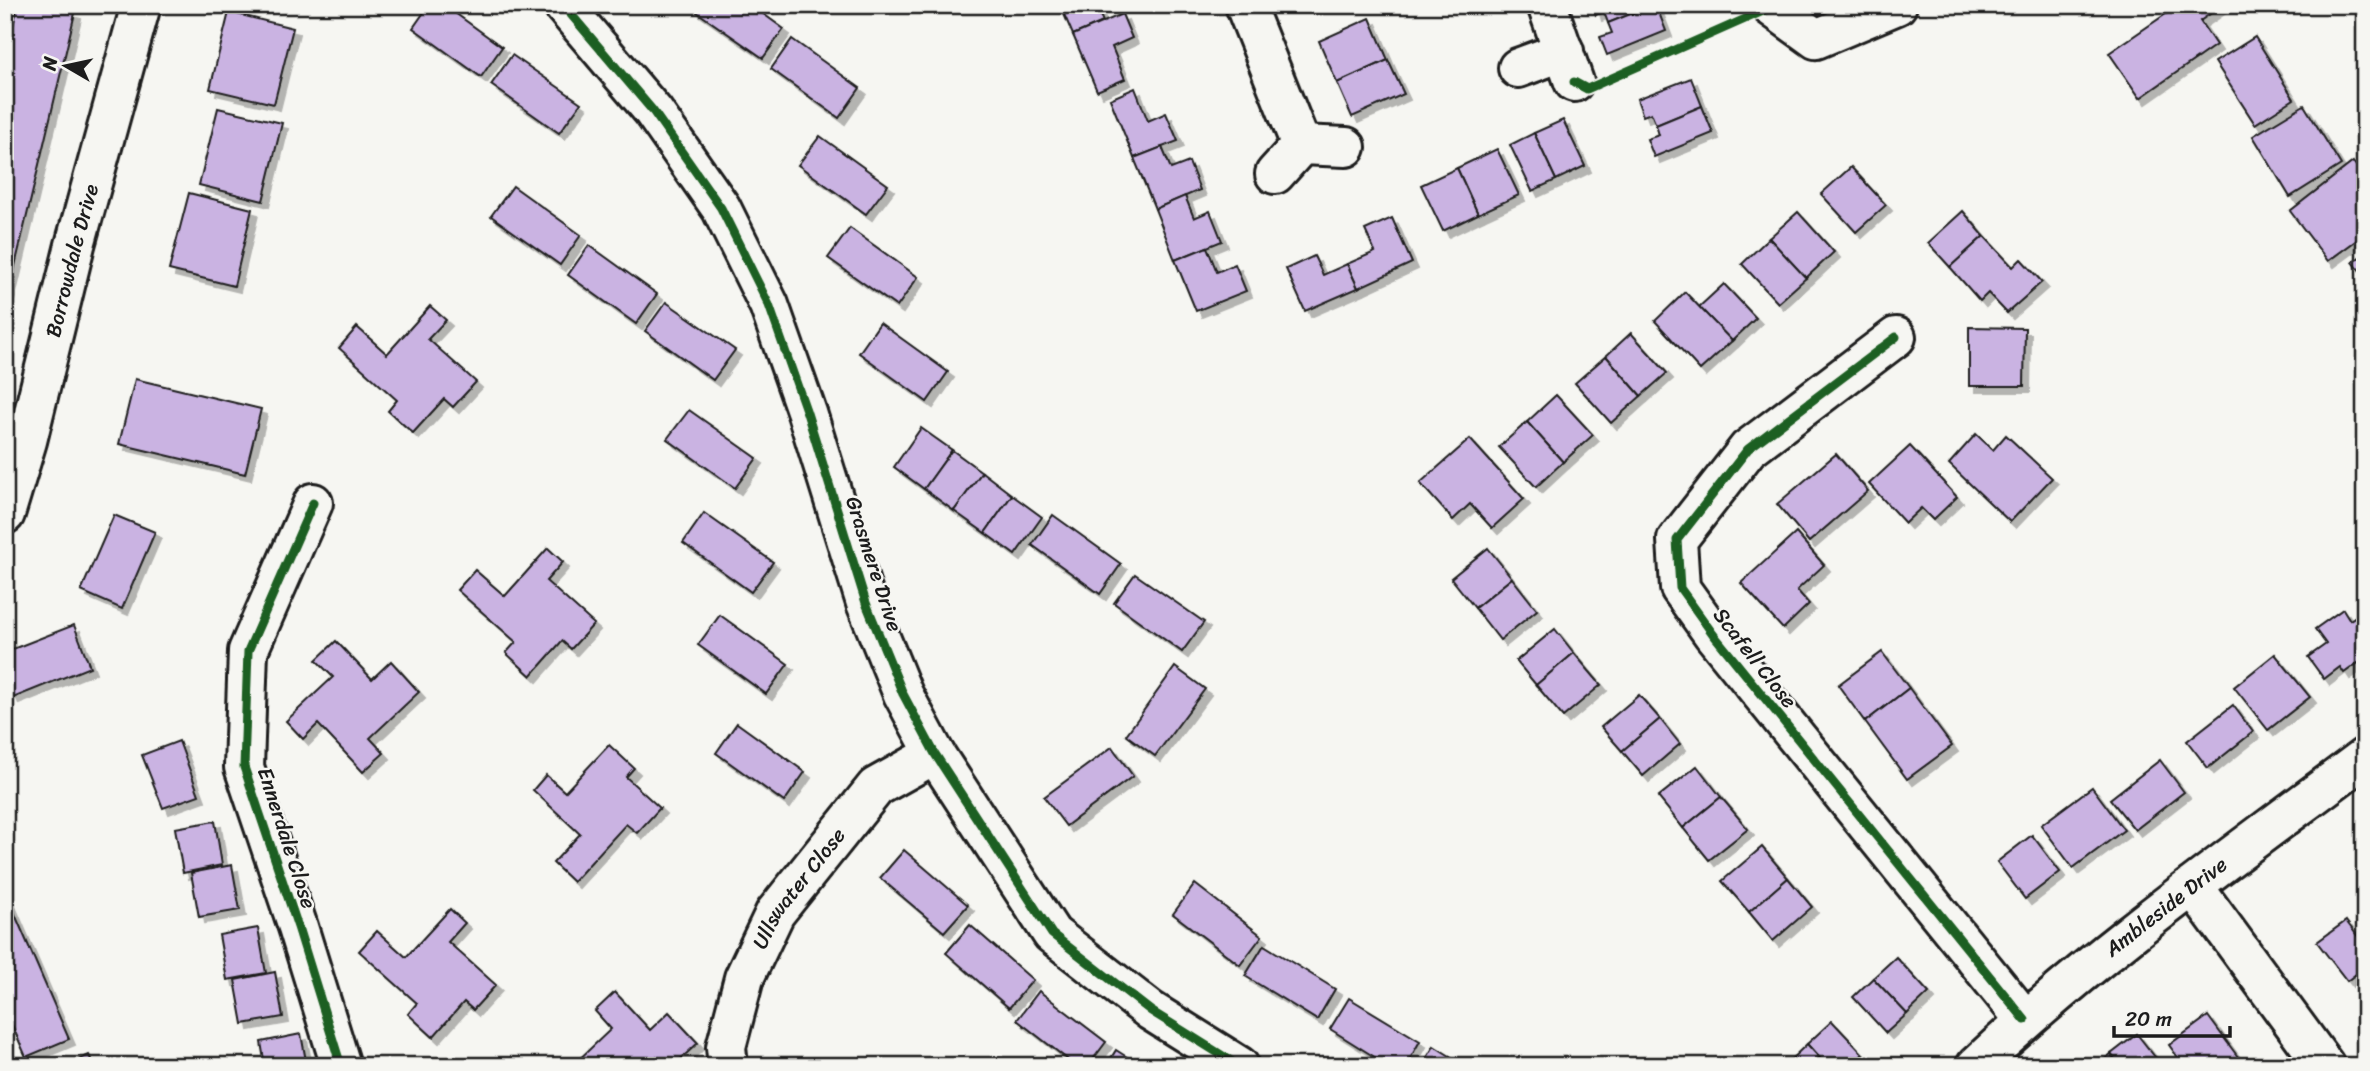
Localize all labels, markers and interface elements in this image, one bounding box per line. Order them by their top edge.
north arrow [32,32,102,102]
text: N [32,54,67,73]
street label: Borrowdale Drive [34,180,110,341]
street label: Grasmere Drive [834,491,914,637]
street label: Scafell Close [1703,599,1807,717]
street label: Ennerdale Close [246,762,328,914]
street label: Ullswater Close [741,819,856,956]
street label: Ambleside Drive [2095,846,2236,968]
scale bar [2114,994,2230,1038]
text: 20 m [2125,1000,2172,1038]

